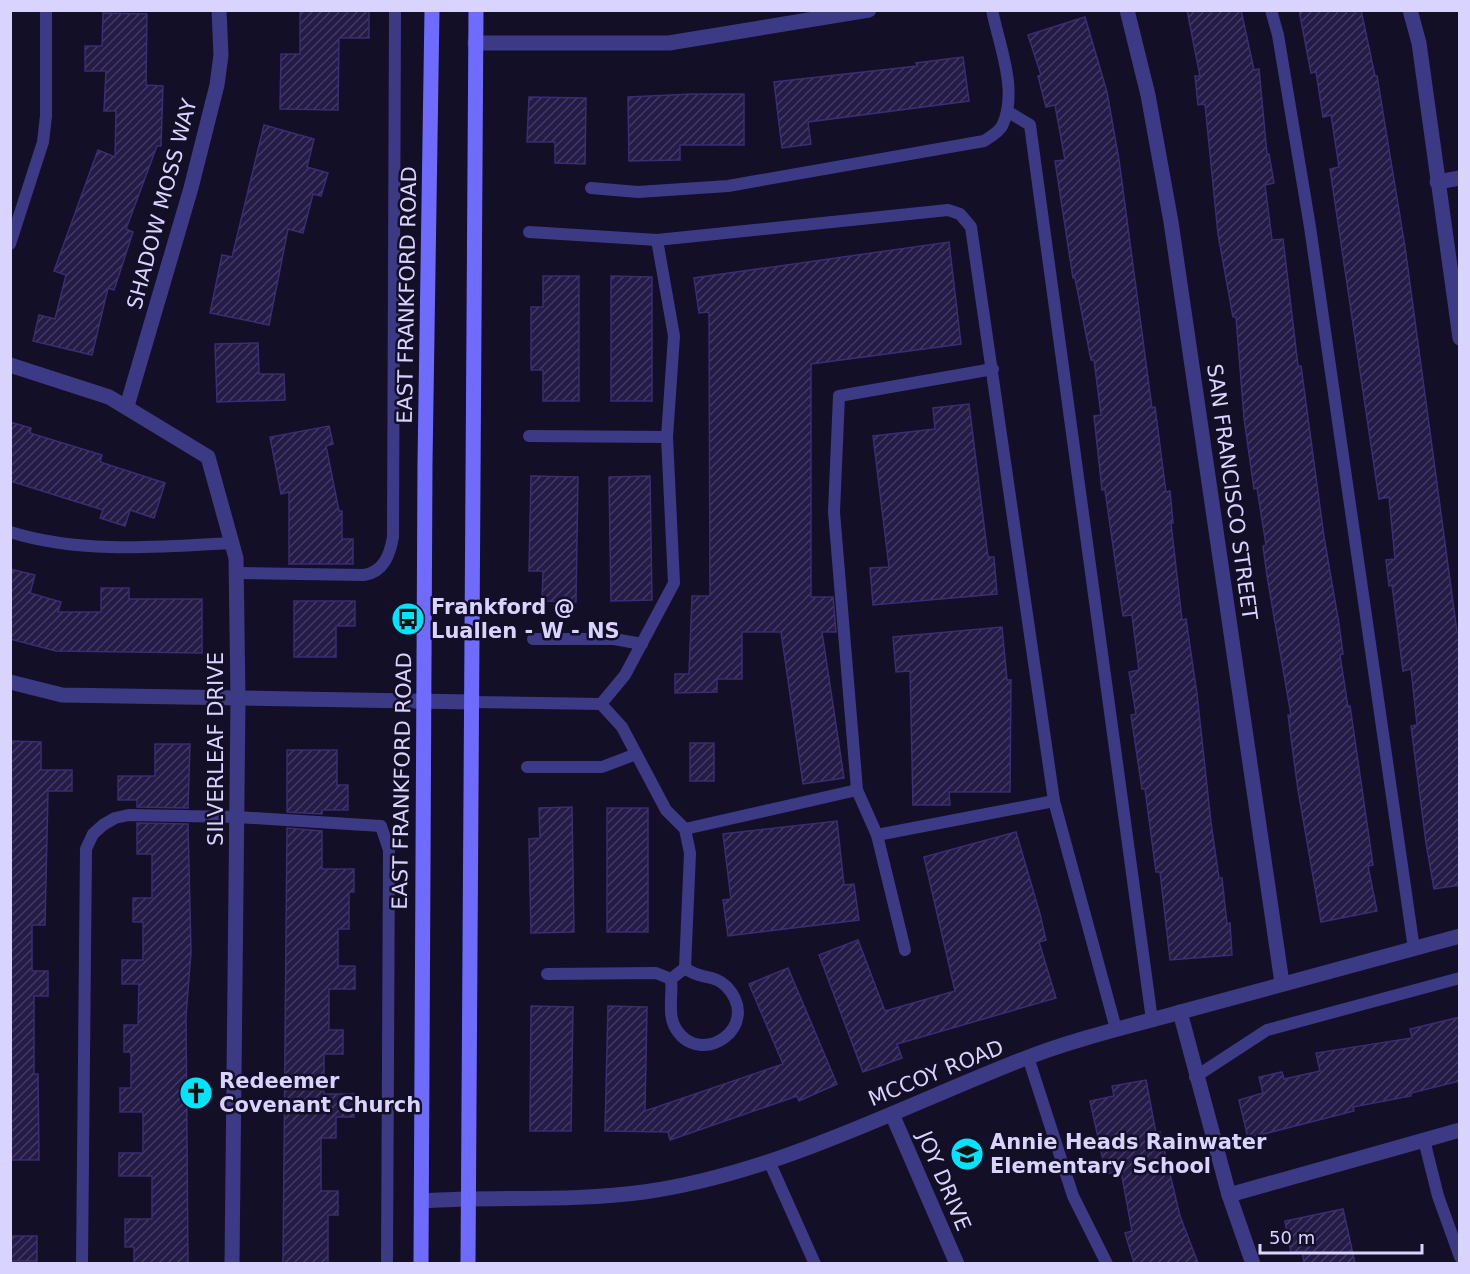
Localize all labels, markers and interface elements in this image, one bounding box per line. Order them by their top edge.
street label: SHADOW MOSS WAY [122,96,202,312]
street label: EAST FRANKFORD ROAD [393,166,421,424]
street label: SAN FRANCISCO STREET [1202,362,1262,622]
place label: Frankford @ Luallen - W - NS [431,595,620,643]
bus stop icon: Frankford @ Luallen - W - NS [390,601,426,637]
street label: SILVERLEAF DRIVE [204,652,228,846]
street label: EAST FRANKFORD ROAD [388,652,416,910]
street label: MCCOY ROAD [865,1035,1007,1111]
place label: Redeemer Covenant Church [219,1069,421,1117]
church icon: Redeemer Covenant Church [178,1075,214,1111]
street label: JOY DRIVE [912,1126,976,1234]
place label: Annie Heads Rainwater Elementary School [990,1130,1267,1178]
school or university icon: Annie Heads Rainwater Elementary School [949,1136,985,1172]
scale bar [1260,1217,1422,1255]
text: 50 m [1269,1227,1315,1248]

